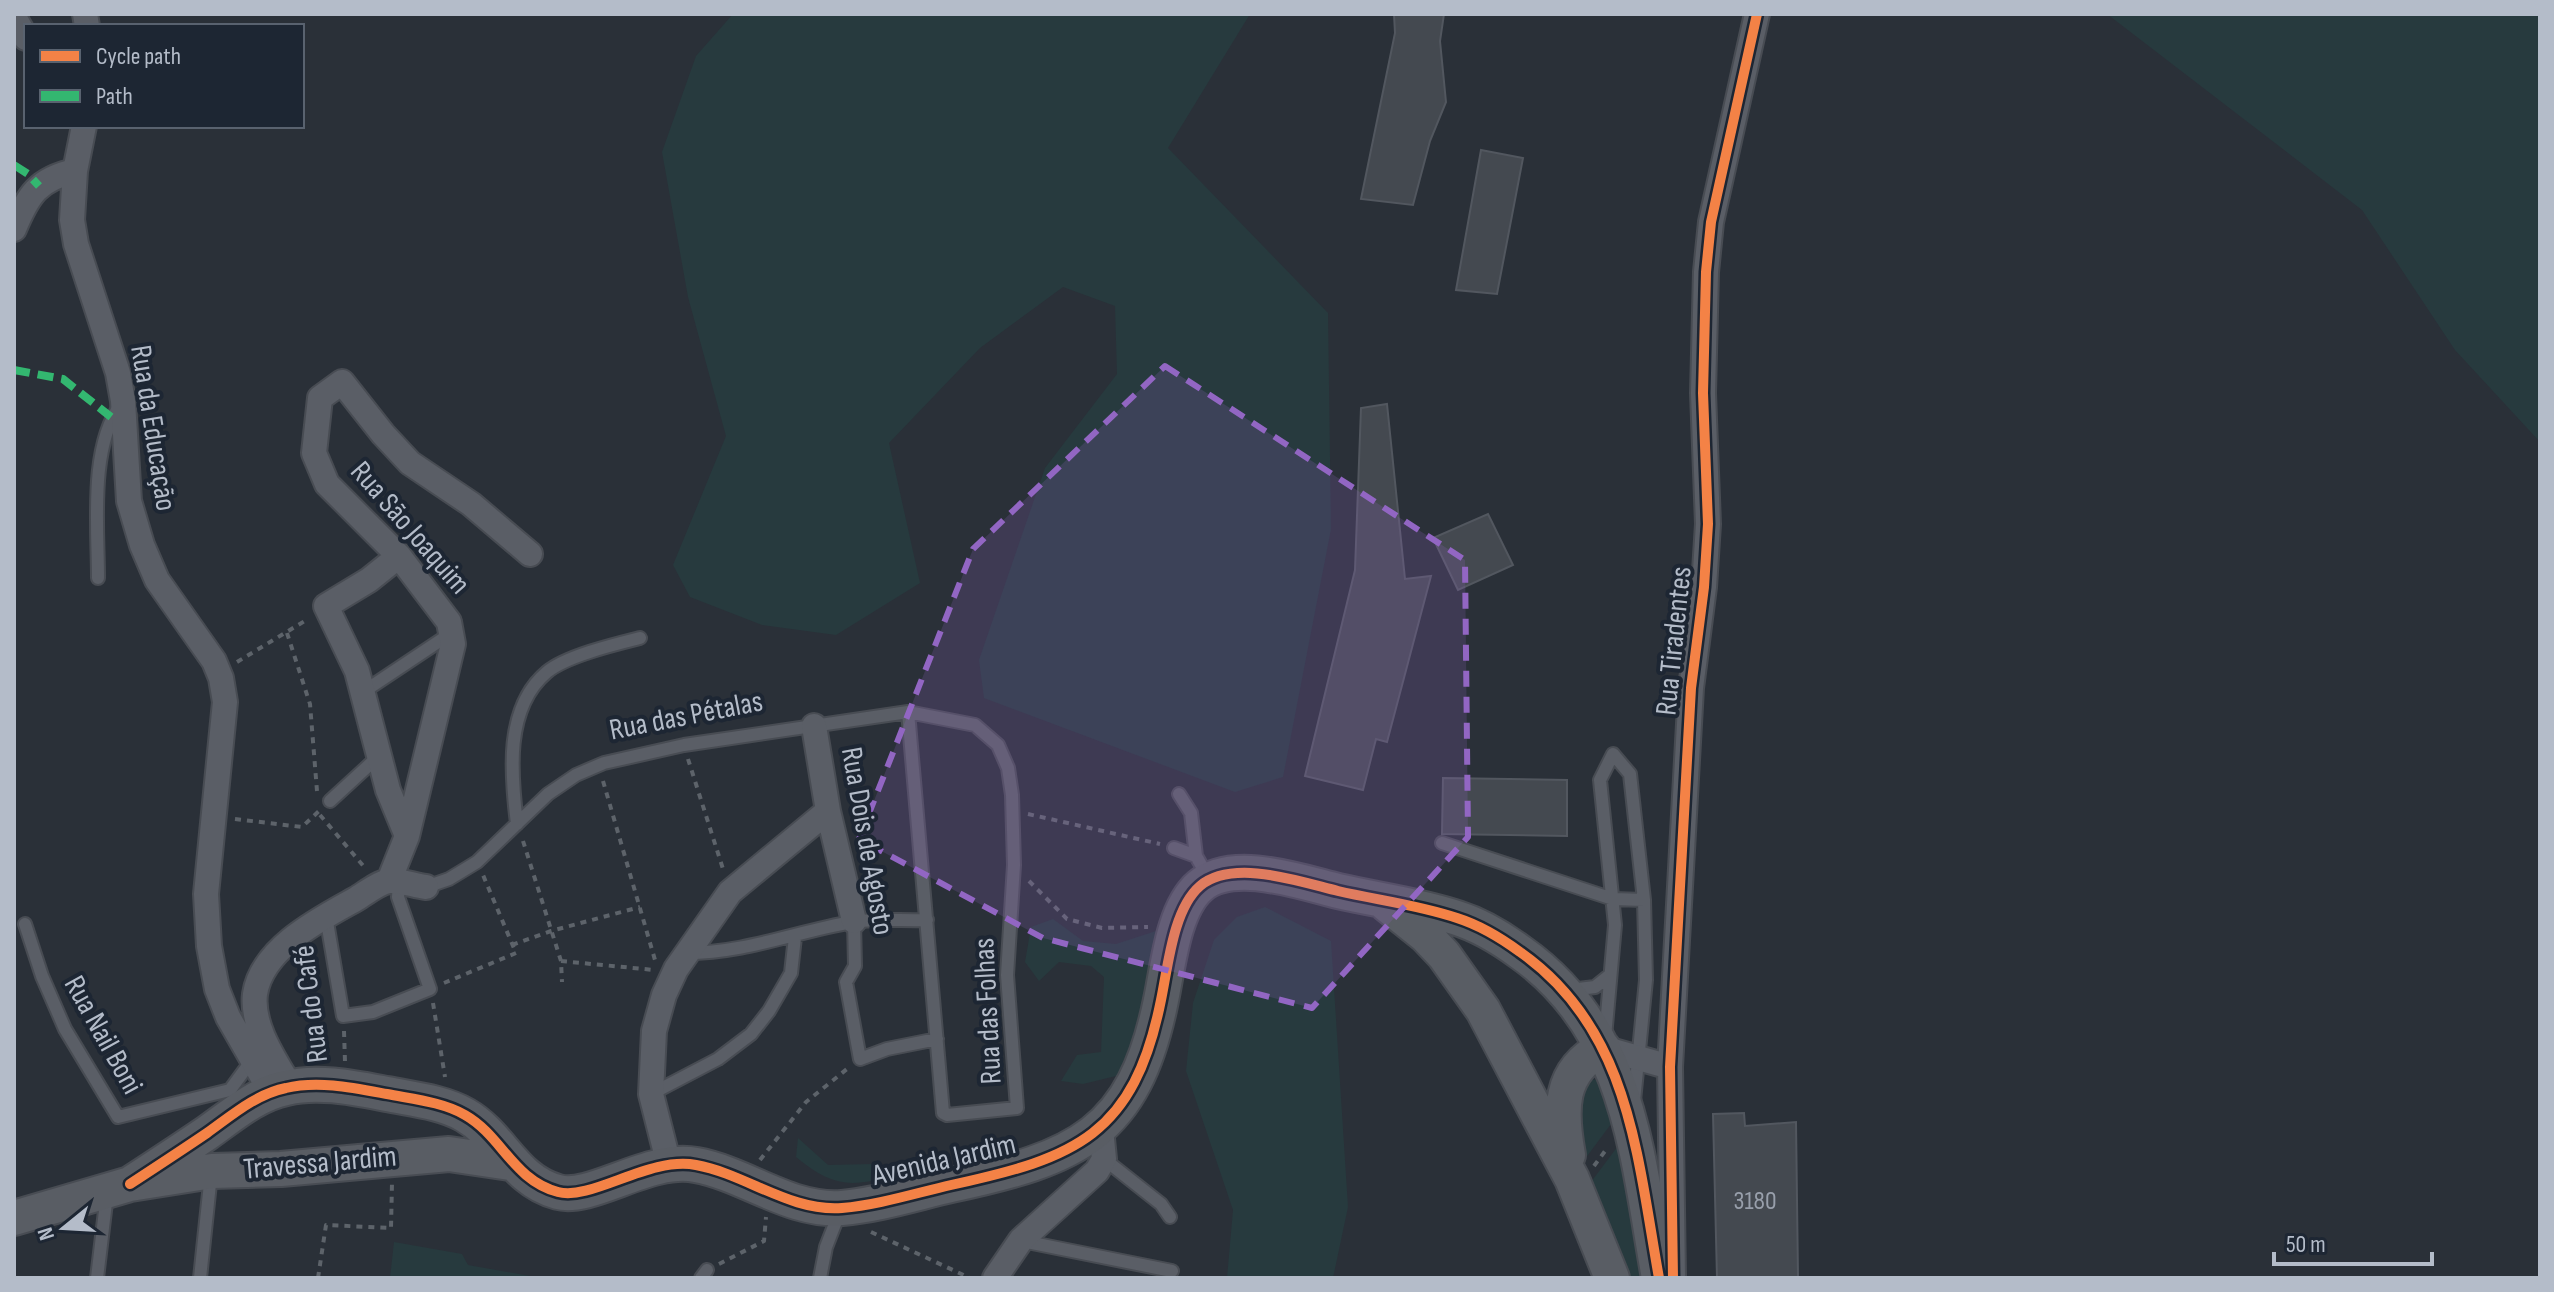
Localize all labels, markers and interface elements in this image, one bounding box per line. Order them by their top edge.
legend [24,24,304,128]
text: Cycle path [96,42,181,71]
text: Path [96,82,133,111]
street label: Rua da Educação [122,342,184,514]
street label: Rua São Joaquim [343,454,477,602]
street label: Rua Tiradentes [1648,565,1700,717]
street label: Rua das Pétalas [606,684,766,748]
street label: Rua Dois de Agosto [833,744,901,938]
street label: Rua das Folhas [966,937,1010,1085]
street label: Rua do Café [286,943,336,1065]
street label: Rua Nail Boni [56,970,150,1100]
street label: Avenida Jardim [868,1126,1019,1194]
street label: Travessa Jardim [242,1138,398,1188]
house number: 3180 [1734,1186,1776,1217]
north arrow [24,1188,104,1268]
scale bar [2274,1216,2432,1266]
text: N [32,1224,61,1243]
text: 50 m [2286,1230,2326,1259]

